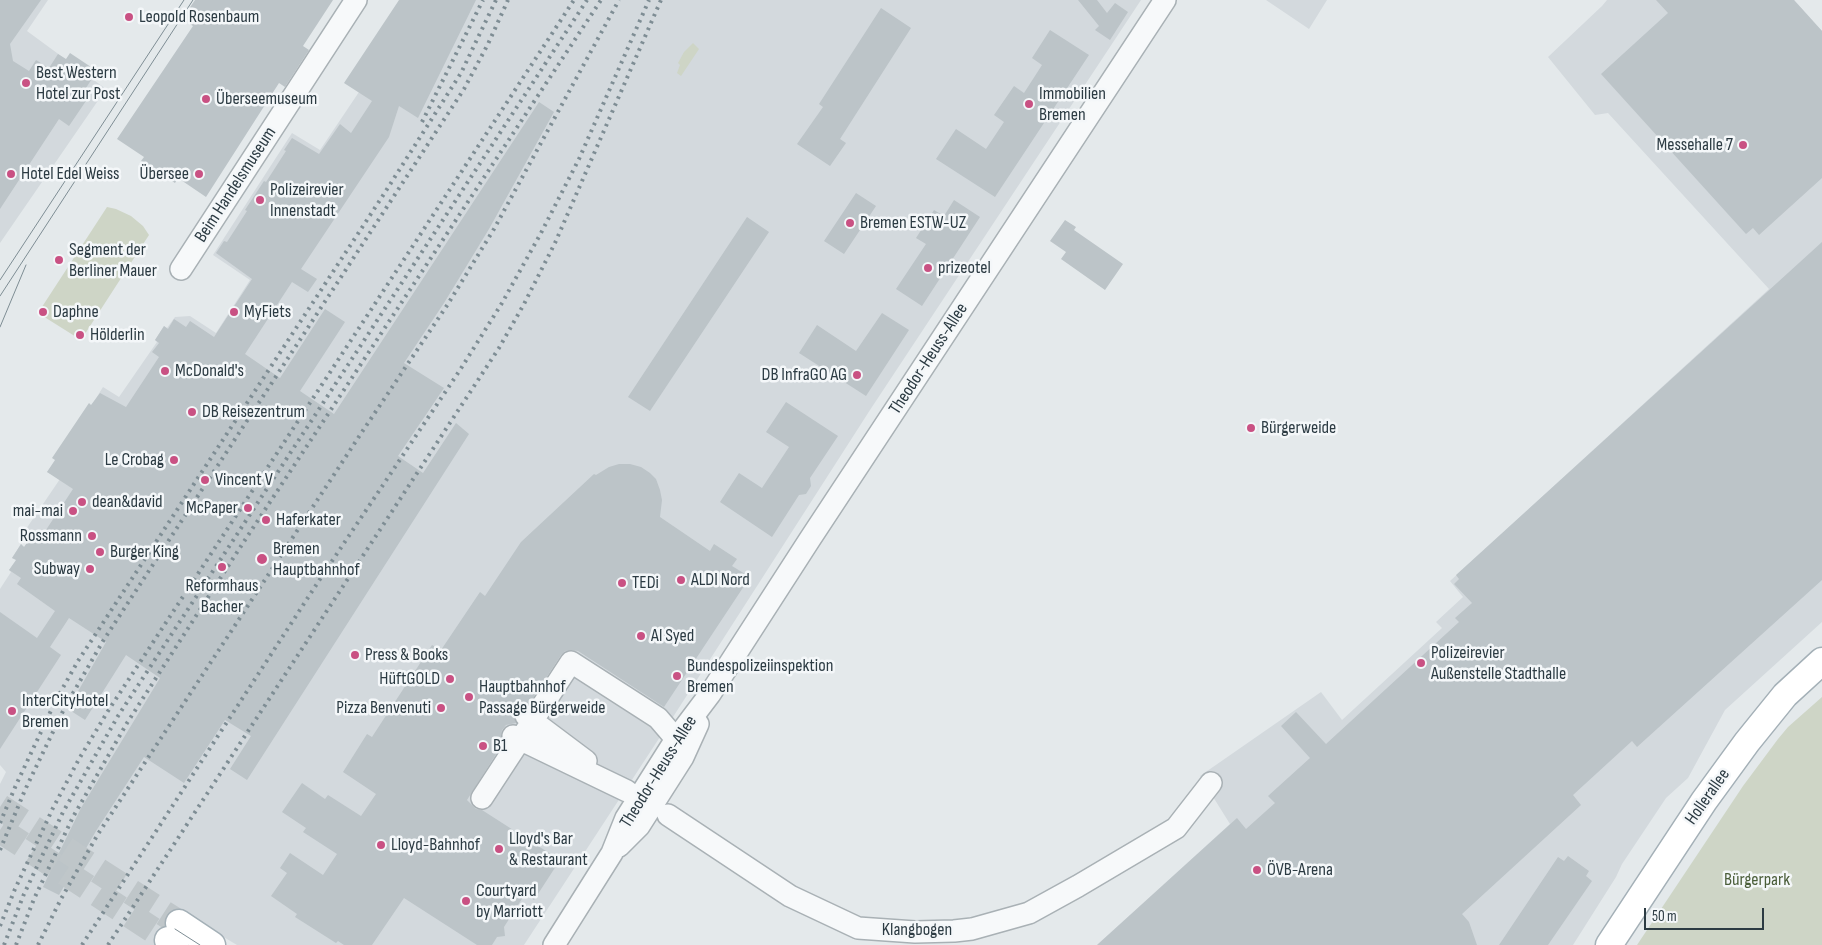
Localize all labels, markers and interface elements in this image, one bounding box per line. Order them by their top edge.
place label: Leopold Rosenbaum [139,6,259,28]
marker: Leopold Rosenbaum [123,11,135,23]
place label: Best Western Hotel zur Post [36,62,120,104]
marker: Best Western Hotel zur Post [20,77,32,89]
place label: Immobilien Bremen [1039,83,1106,126]
place label: Überseemuseum [216,88,317,110]
marker: Überseemuseum [200,93,212,105]
marker: Immobilien Bremen [1023,98,1035,110]
street label: Beim Handelsmuseum [191,123,281,247]
place label: Messehalle 7 [1656,134,1733,156]
marker: Messehalle 7 [1737,139,1749,151]
place label: Hotel Edel Weiss [21,163,119,185]
place label: Übersee [140,163,189,185]
marker: Hotel Edel Weiss [5,168,17,180]
marker: Übersee [193,168,205,180]
place label: Polizeirevier Innenstadt [270,179,344,222]
marker: Polizeirevier Innenstadt [254,194,266,206]
place label: Bremen ESTW-UZ [860,212,966,234]
marker: Bremen ESTW-UZ [844,217,856,229]
place label: Segment der Berliner Mauer [69,239,157,282]
marker: Segment der Berliner Mauer [53,254,65,266]
place label: prizeotel [938,257,991,279]
marker: prizeotel [922,262,934,274]
street label: Theodor-Heuss-Allee [885,299,973,419]
place label: Daphne [53,301,99,323]
place label: MyFiets [244,301,291,323]
marker: Daphne [37,306,49,318]
marker: MyFiets [228,306,240,318]
place label: Hölderlin [90,324,145,346]
marker: Hölderlin [74,329,86,341]
place label: McDonald's [175,360,244,382]
place label: DB InfraGO AG [762,364,847,386]
marker: McDonald's [159,365,171,377]
marker: DB InfraGO AG [851,369,863,381]
place label: DB Reisezentrum [202,401,305,423]
marker: DB Reisezentrum [186,406,198,418]
place label: Bürgerweide [1261,417,1336,439]
marker: Bürgerweide [1245,422,1257,434]
place label: Le Crobag [105,449,164,471]
marker: Le Crobag [168,454,180,466]
place label: Vincent V [215,469,273,491]
marker: Vincent V [199,474,211,486]
place label: dean&david [92,491,163,513]
marker: dean&david [76,496,88,508]
place label: McPaper [186,497,238,519]
place label: mai-mai [13,500,63,522]
marker: McPaper [242,502,254,514]
marker: mai-mai [67,505,79,517]
place label: Haferkater [276,509,341,531]
marker: Haferkater [260,514,272,526]
place label: Rossmann [20,525,82,547]
marker: Rossmann [86,530,98,542]
place label: Bremen Hauptbahnhof [273,538,360,580]
place label: Burger King [110,541,179,563]
marker: Burger King [94,546,106,558]
marker: Bremen Hauptbahnhof [255,552,269,566]
place label: Subway [34,558,80,580]
marker: Reformhaus Bacher [216,561,228,573]
marker: Subway [84,563,96,575]
place label: ALDI Nord [691,569,750,591]
place label: TEDi [632,572,659,594]
marker: ALDI Nord [675,574,687,586]
place label: Reformhaus Bacher [186,575,258,618]
marker: TEDi [616,577,628,589]
place label: Al Syed [651,625,694,647]
marker: Al Syed [635,630,647,642]
place label: Polizeirevier Außenstelle Stadthalle [1431,642,1566,684]
place label: Press & Books [365,644,448,666]
marker: Press & Books [349,649,361,661]
place label: Bundespolizeiinspektion Bremen [687,655,833,698]
marker: Polizeirevier Außenstelle Stadthalle [1415,657,1427,669]
place label: HüftGOLD [379,668,440,690]
marker: Bundespolizeiinspektion Bremen [671,670,683,682]
marker: HüftGOLD [444,673,456,685]
place label: Hauptbahnhof Passage Bürgerweide [479,676,605,719]
place label: InterCityHotel Bremen [22,690,108,732]
marker: Hauptbahnhof Passage Bürgerweide [463,691,475,703]
place label: Pizza Benvenuti [336,697,431,719]
marker: Pizza Benvenuti [435,702,447,714]
marker: InterCityHotel Bremen [6,705,18,717]
street label: Theodor-Heuss-Allee [616,712,702,832]
place label: B1 [493,735,507,757]
marker: B1 [477,740,489,752]
street label: Hollerallee [1681,765,1735,829]
place label: Lloyd's Bar & Restaurant [509,828,588,871]
place label: Lloyd-Bahnhof [391,834,480,856]
marker: Lloyd-Bahnhof [375,839,387,851]
marker: Lloyd's Bar & Restaurant [493,843,505,855]
place label: ÖVB-Arena [1267,859,1333,881]
marker: ÖVB-Arena [1251,864,1263,876]
park label: Bürgerpark [1724,869,1790,891]
place label: Courtyard by Marriott [476,880,543,922]
marker: Courtyard by Marriott [460,895,472,907]
scale bar [1647,898,1767,930]
text: 50 m [1652,907,1677,926]
street label: Klangbogen [882,919,952,941]

